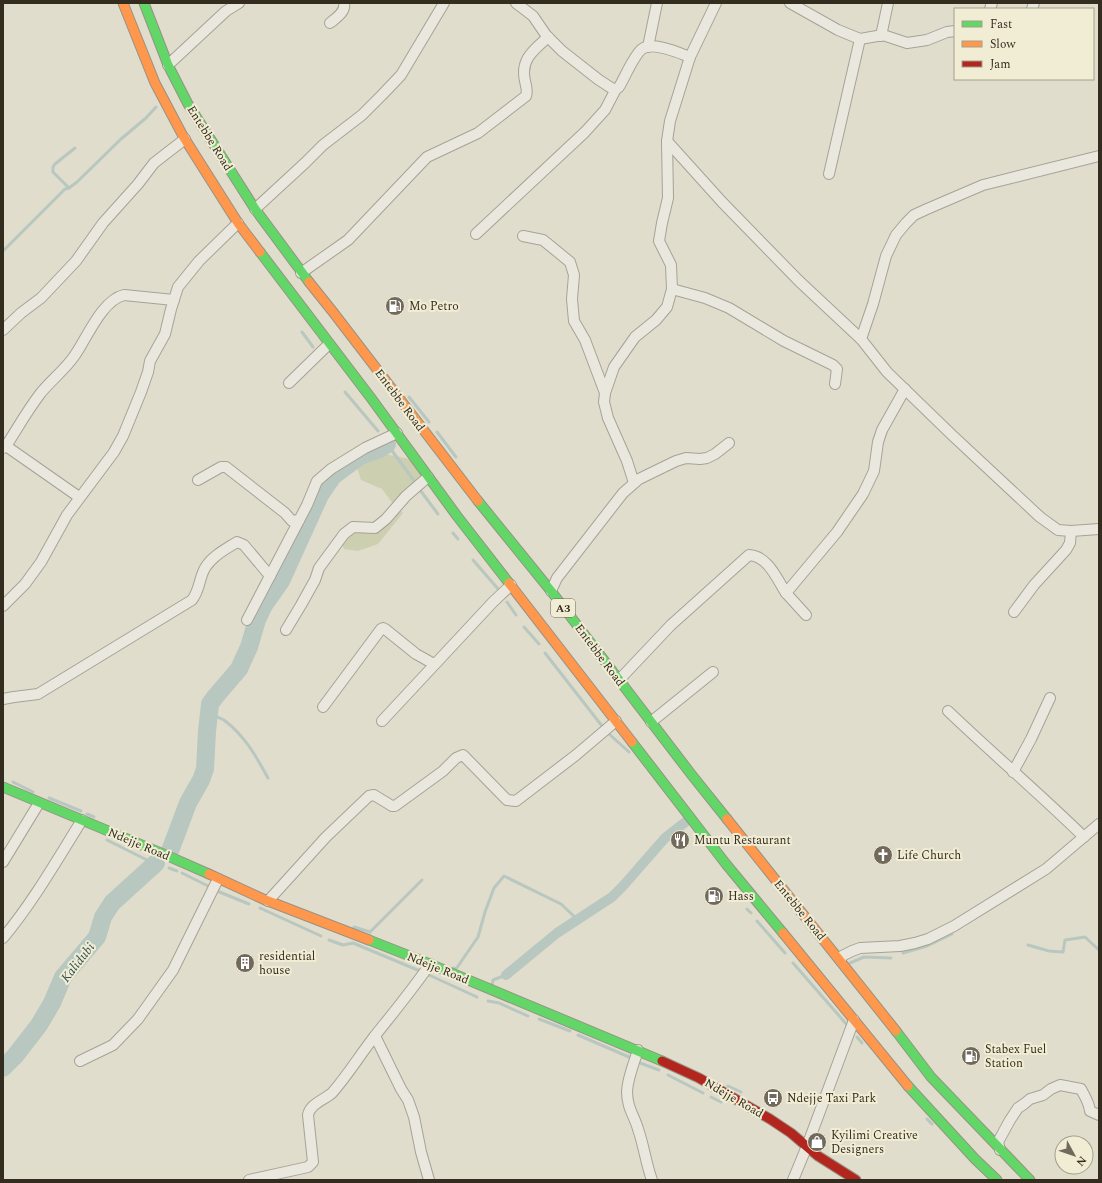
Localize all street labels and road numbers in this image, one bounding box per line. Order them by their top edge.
street label: Entebbe Road [182,102,237,175]
street label: Entebbe Road [370,365,430,436]
road number: A3 [551,599,575,617]
street label: Entebbe Road [570,620,630,691]
street label: Ndejje Road [105,823,173,866]
street label: Entebbe Road [769,876,831,945]
street label: Ndejje Road [404,947,472,990]
street label: Ndejje Road [701,1074,767,1123]

